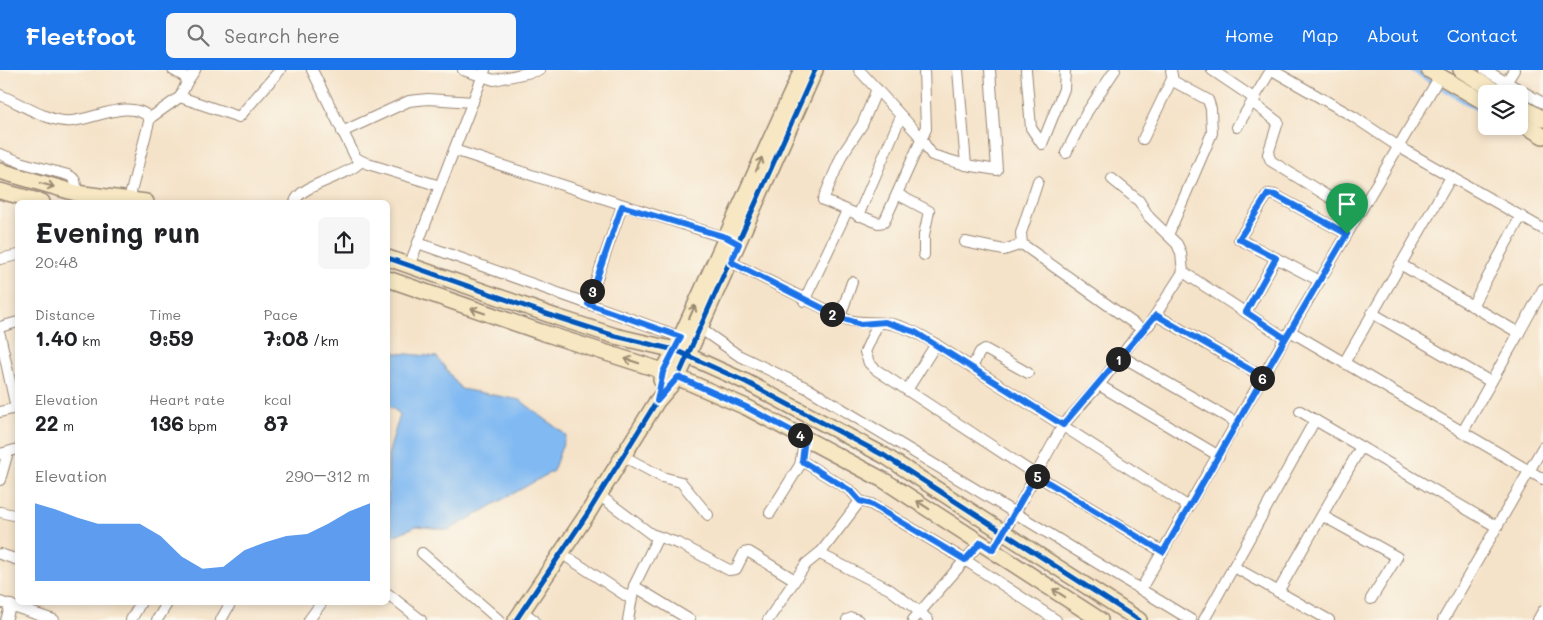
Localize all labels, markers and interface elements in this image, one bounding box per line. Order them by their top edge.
search box [166,13,516,58]
text: Fleetfoot [25,20,136,51]
icon: search [184,21,212,49]
text: Search here [224,23,340,48]
text: Home [1225,23,1274,47]
text: Map [1302,23,1338,47]
text: About [1366,23,1419,47]
text: Contact [1447,23,1518,47]
map controls [1478,85,1528,135]
button: layers [1478,85,1528,135]
one-way arrow [754,157,764,172]
one-way arrow [38,181,54,191]
pin [1326,183,1368,234]
icon: arrive [1333,190,1361,218]
text: Evening run [35,214,200,250]
button: share [318,217,370,269]
text: 20:48 [35,251,78,272]
pin: 3 [580,278,604,304]
text: 3 [588,282,597,301]
pin: 2 [820,302,844,326]
text: Distance [35,305,95,324]
text: Time [149,305,181,324]
text: Pace [264,305,298,324]
one-way arrow [470,305,486,315]
one-way arrow [688,305,698,320]
text: 2 [829,305,836,324]
text: 1.40 [35,324,78,351]
text: 9:59 [149,324,194,351]
text: 7:08 [264,324,309,351]
text: km [78,331,101,350]
text: /km [309,331,339,350]
pin: 1 [1106,346,1130,372]
text: 1 [1115,350,1122,369]
one-way arrow [625,356,641,366]
pin: 6 [1250,366,1274,390]
text: 6 [1258,369,1267,388]
text: Elevation [35,390,98,409]
text: Heart rate [149,390,225,409]
text: kcal [264,390,292,409]
text: 22 [35,409,58,436]
text: 136 [149,409,184,436]
text: 87 [264,409,288,436]
text: m [58,416,74,435]
text: bpm [184,416,217,435]
pin: 4 [788,422,812,448]
text: 4 [796,426,805,445]
pin: 5 [1024,464,1050,488]
text: Elevation [35,465,107,486]
text: 290–312 m [285,465,370,486]
text: 5 [1033,467,1042,486]
one-way arrow [916,500,930,510]
one-way arrow [1053,588,1067,598]

